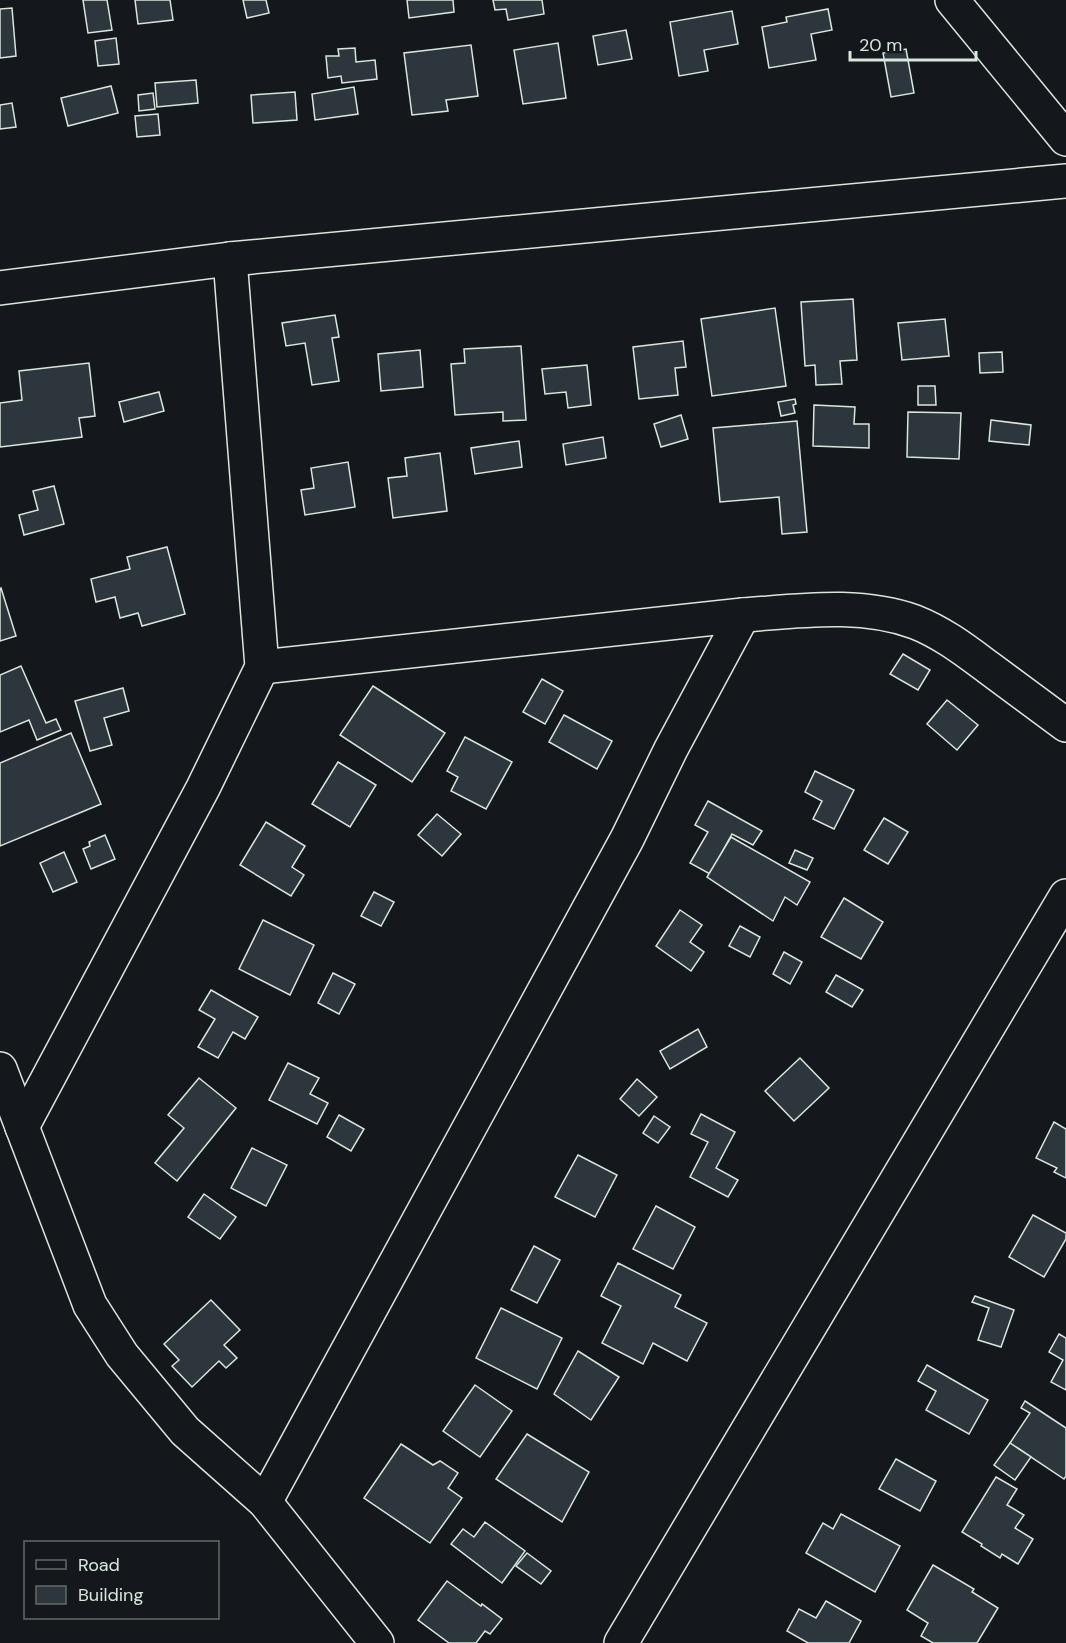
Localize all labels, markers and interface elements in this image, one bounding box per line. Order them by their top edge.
scale bar [850,24,976,62]
text: 20 m [859,33,902,57]
legend [24,1541,219,1619]
text: Road [78,1553,120,1577]
text: Building [78,1583,143,1607]

